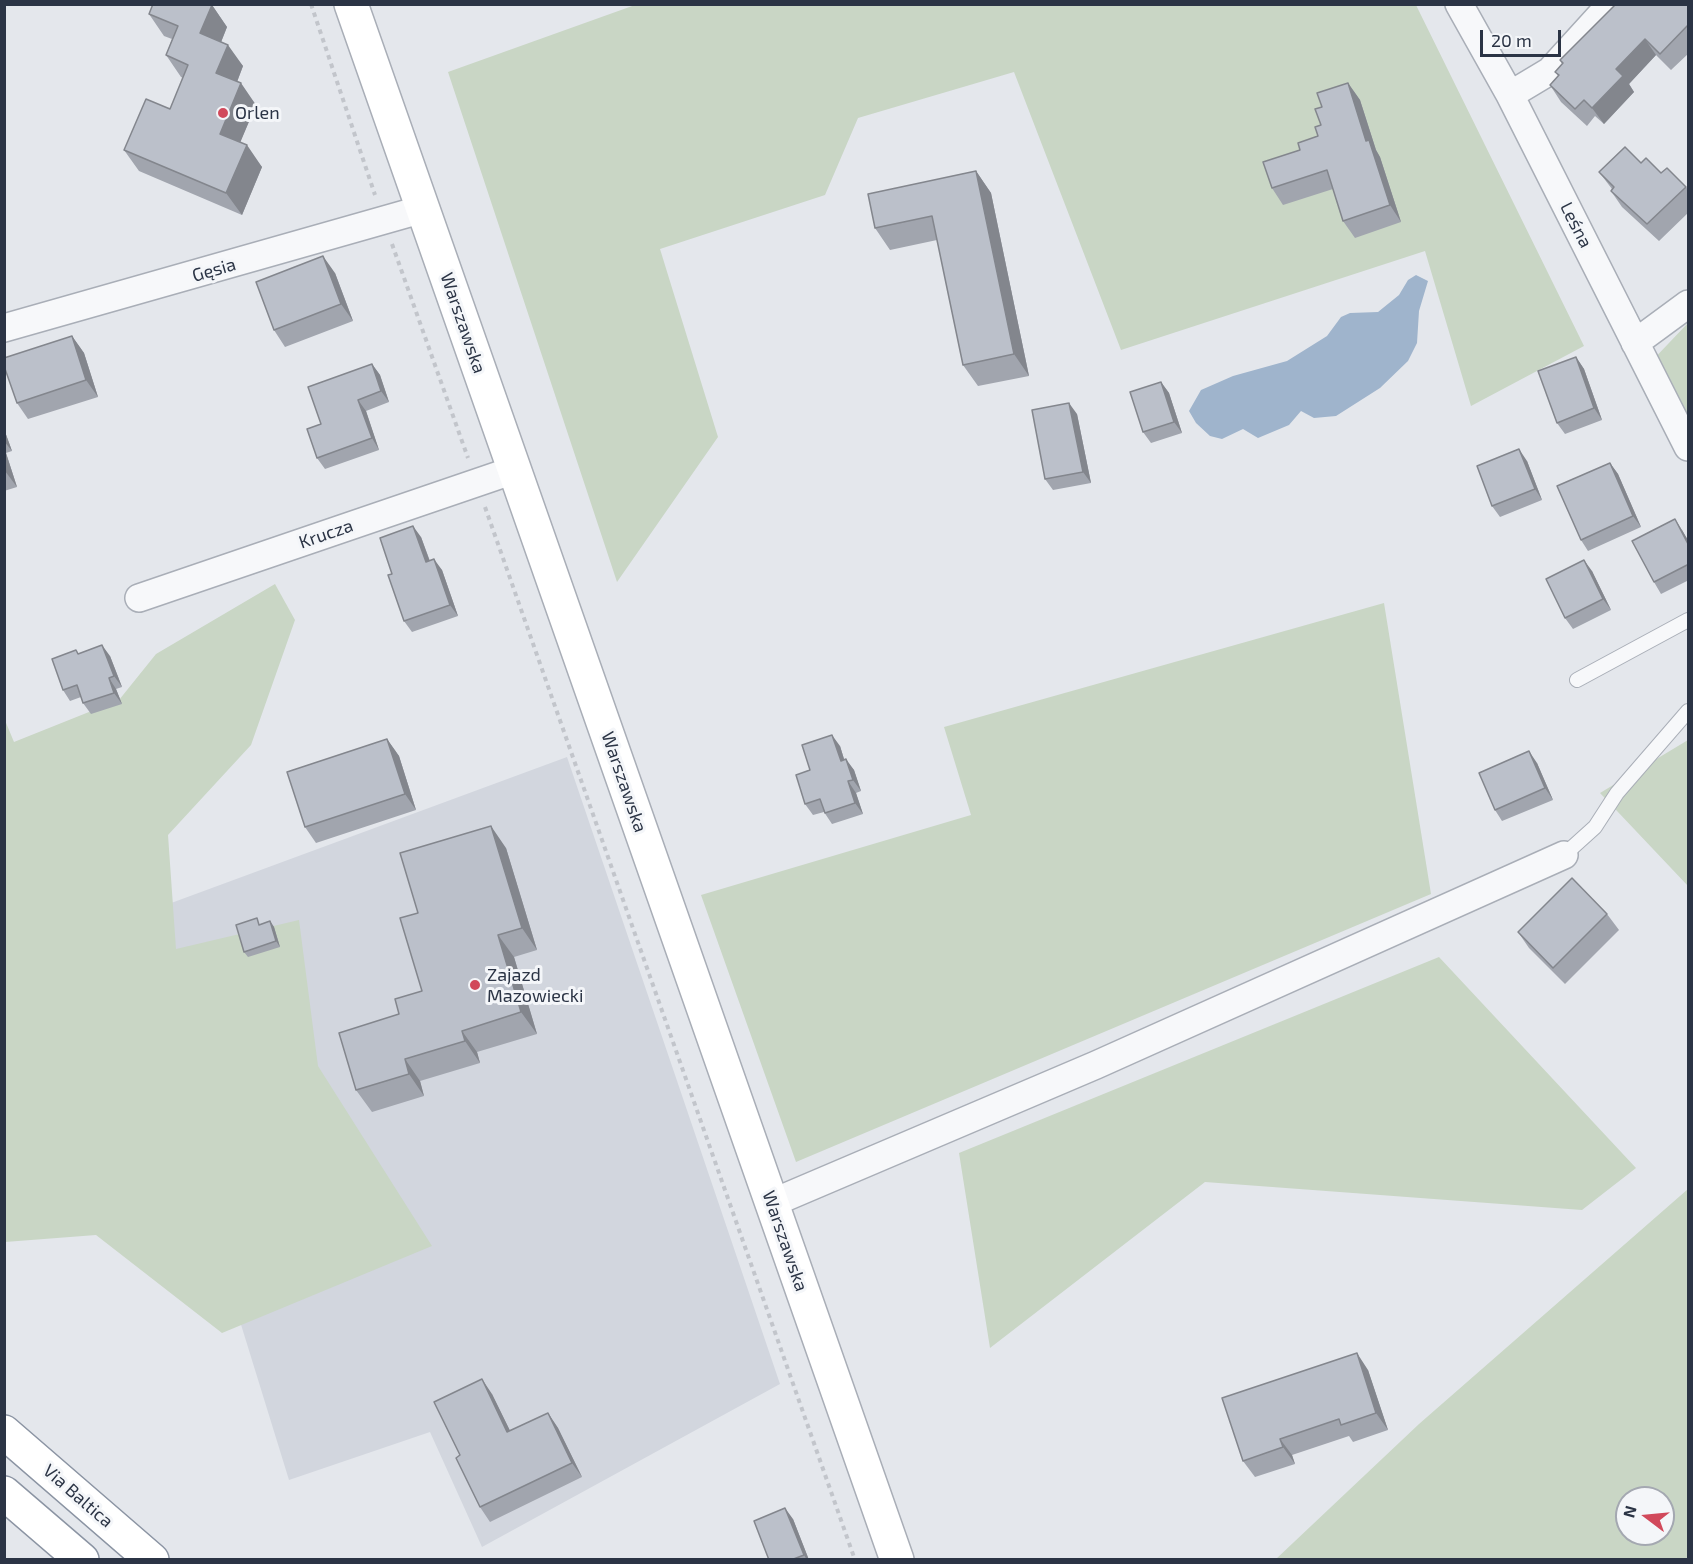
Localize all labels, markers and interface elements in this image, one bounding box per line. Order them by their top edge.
scale bar [1483,18,1564,56]
text: 20 m [1491,29,1532,51]
place label: Orlen [235,102,280,124]
marker: Orlen [216,106,230,120]
street label: Leśna [1555,199,1597,251]
street label: Gęsia [190,253,238,287]
street label: Warszawska [436,270,490,376]
street label: Krucza [296,515,356,553]
street label: Warszawska [597,729,651,835]
place label: Zajazd Mazowiecki [487,964,583,1006]
marker: Zajazd Mazowiecki [468,978,482,992]
street label: Warszawska [758,1188,812,1294]
street label: Via Baltica [39,1460,117,1532]
north arrow [1615,1486,1675,1546]
text: N [1618,1503,1640,1520]

